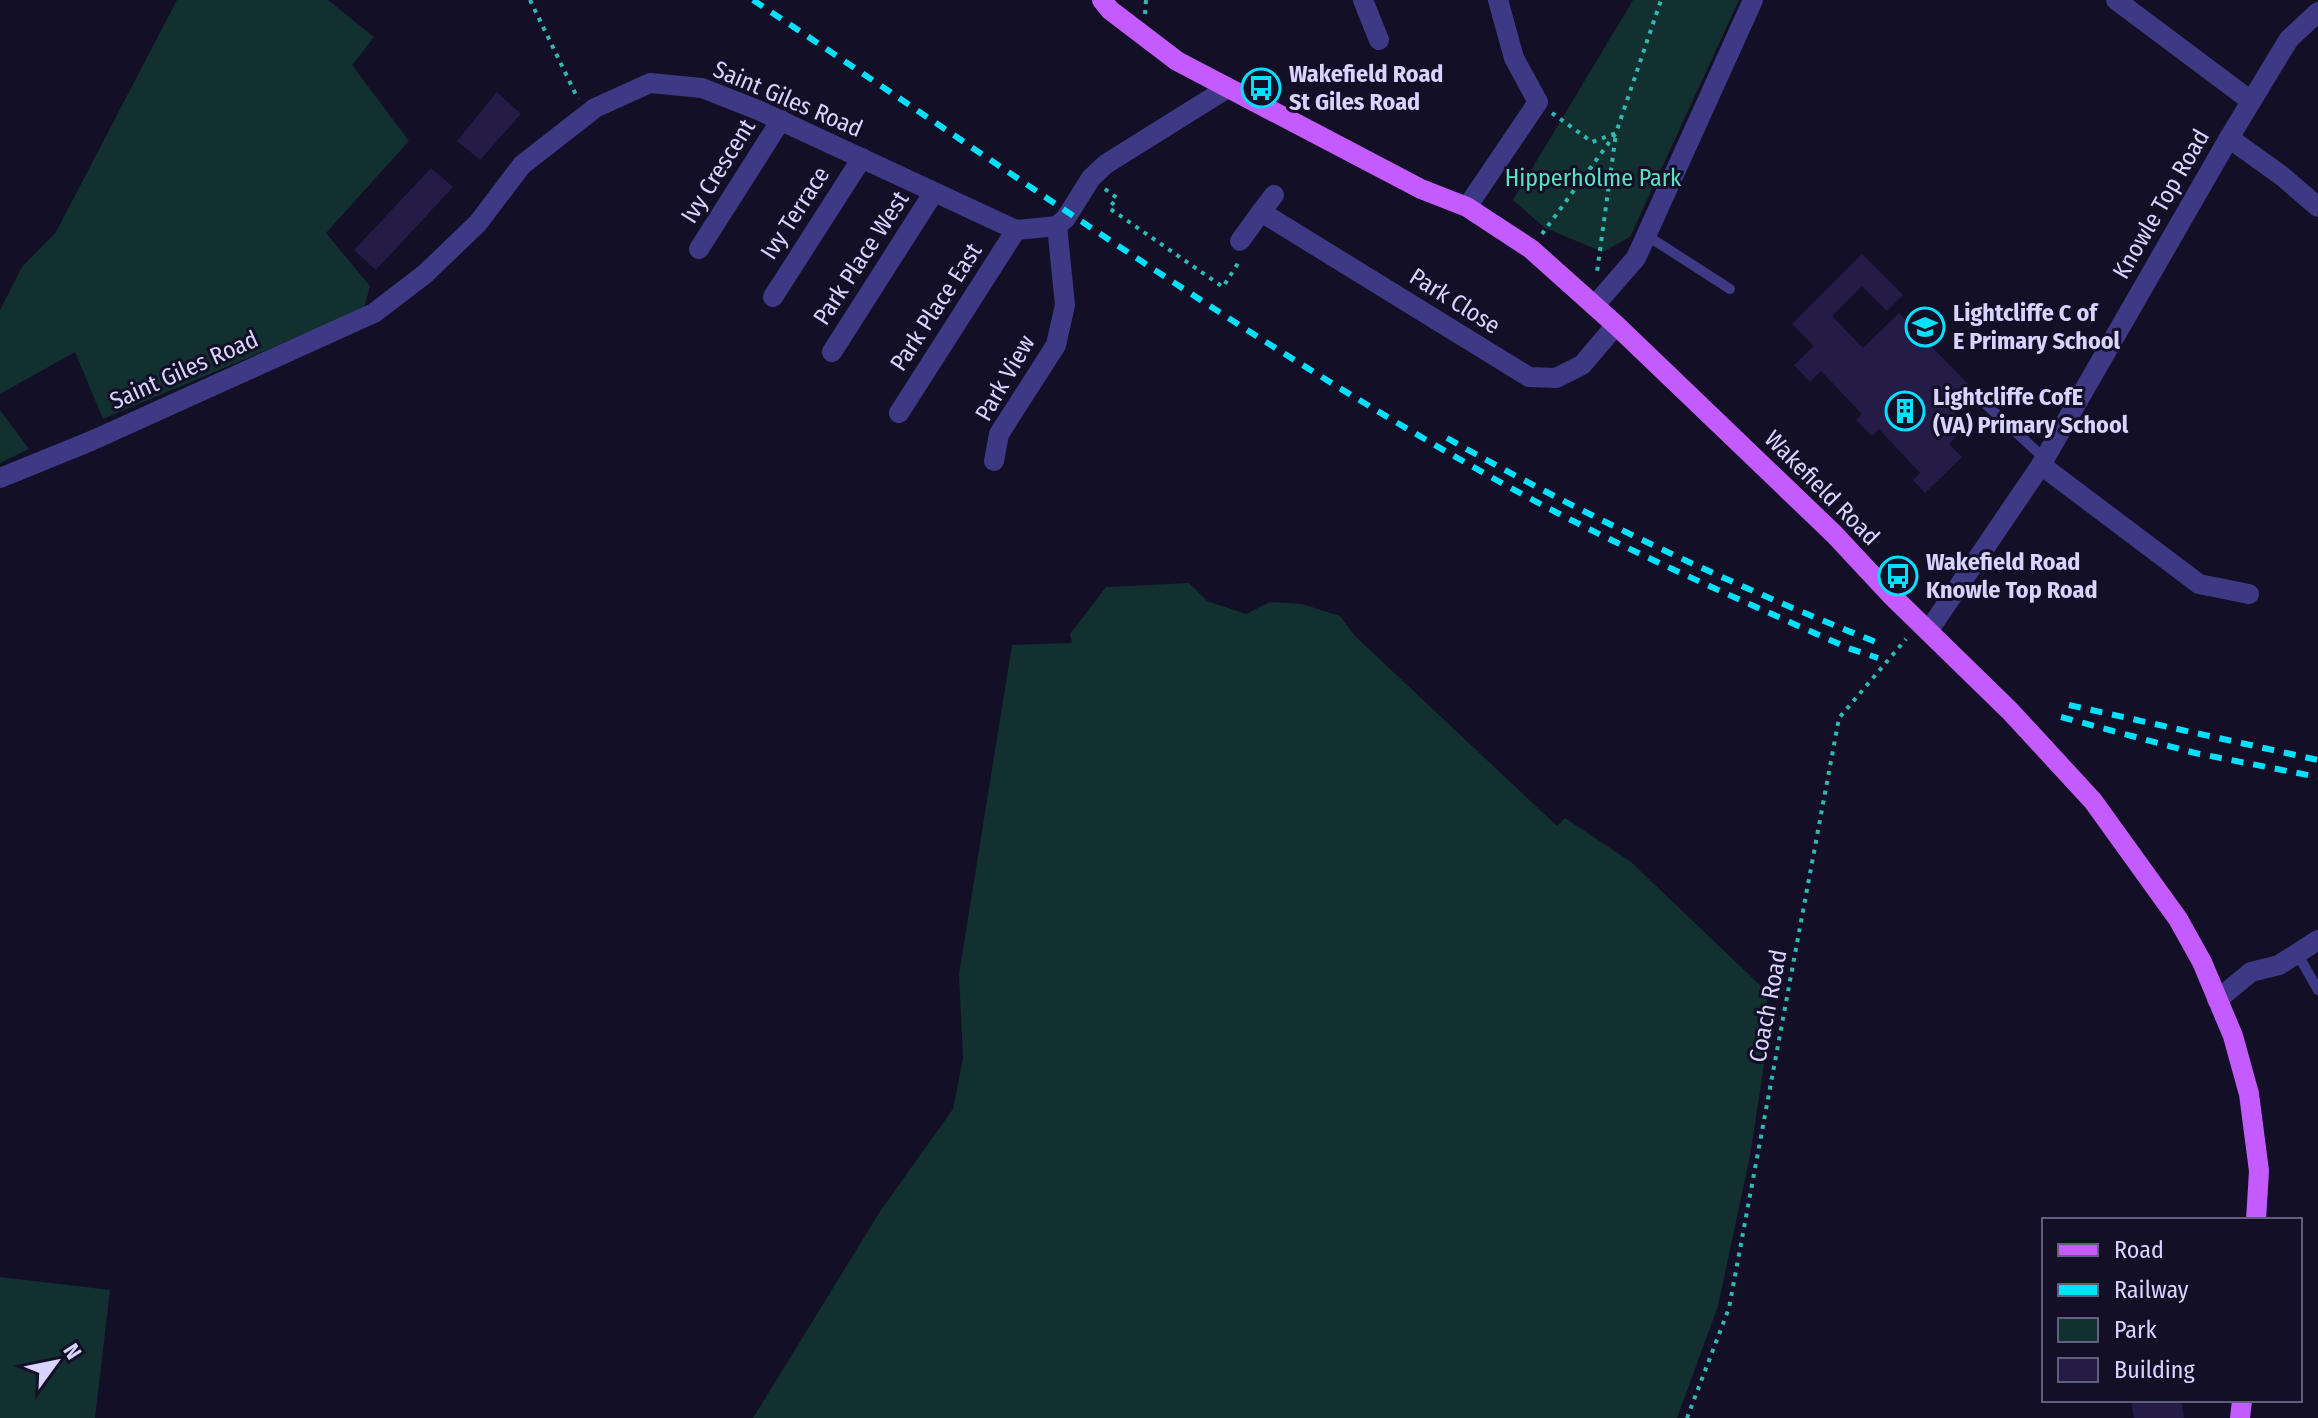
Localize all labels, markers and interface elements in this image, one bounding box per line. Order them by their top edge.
street label: Saint Giles Road [709,55,867,143]
place label: Wakefield Road St Giles Road [1289,60,1443,116]
bus stop icon: Wakefield Road St Giles Road [1240,67,1282,109]
street label: Ivy Crescent [675,114,761,228]
street label: Knowle Top Road [2107,124,2215,284]
street label: Ivy Terrace [755,162,835,264]
park label: Hipperholme Park [1505,164,1682,192]
street label: Park Place West [807,186,915,330]
street label: Park Place East [884,238,988,376]
street label: Park Close [1405,262,1505,340]
place label: Lightcliffe C of E Primary School [1953,299,2121,355]
school or university icon: Lightcliffe C of E Primary School [1904,306,1946,348]
street label: Saint Giles Road [106,325,262,415]
street label: Park View [969,330,1041,426]
place label: Lightcliffe CofE (VA) Primary School [1933,383,2129,439]
building icon: Lightcliffe CofE (VA) Primary School [1884,390,1926,432]
street label: Wakefield Road [1759,425,1885,551]
place label: Wakefield Road Knowle Top Road [1926,548,2097,604]
bus stop icon: Wakefield Road Knowle Top Road [1877,555,1919,597]
street label: Coach Road [1743,947,1793,1065]
legend [2042,1218,2302,1402]
text: Road [2114,1236,2164,1264]
text: Railway [2114,1276,2189,1304]
text: Park [2114,1316,2157,1344]
north arrow [16,1322,96,1402]
text: N [57,1338,87,1364]
text: Building [2114,1356,2196,1384]

